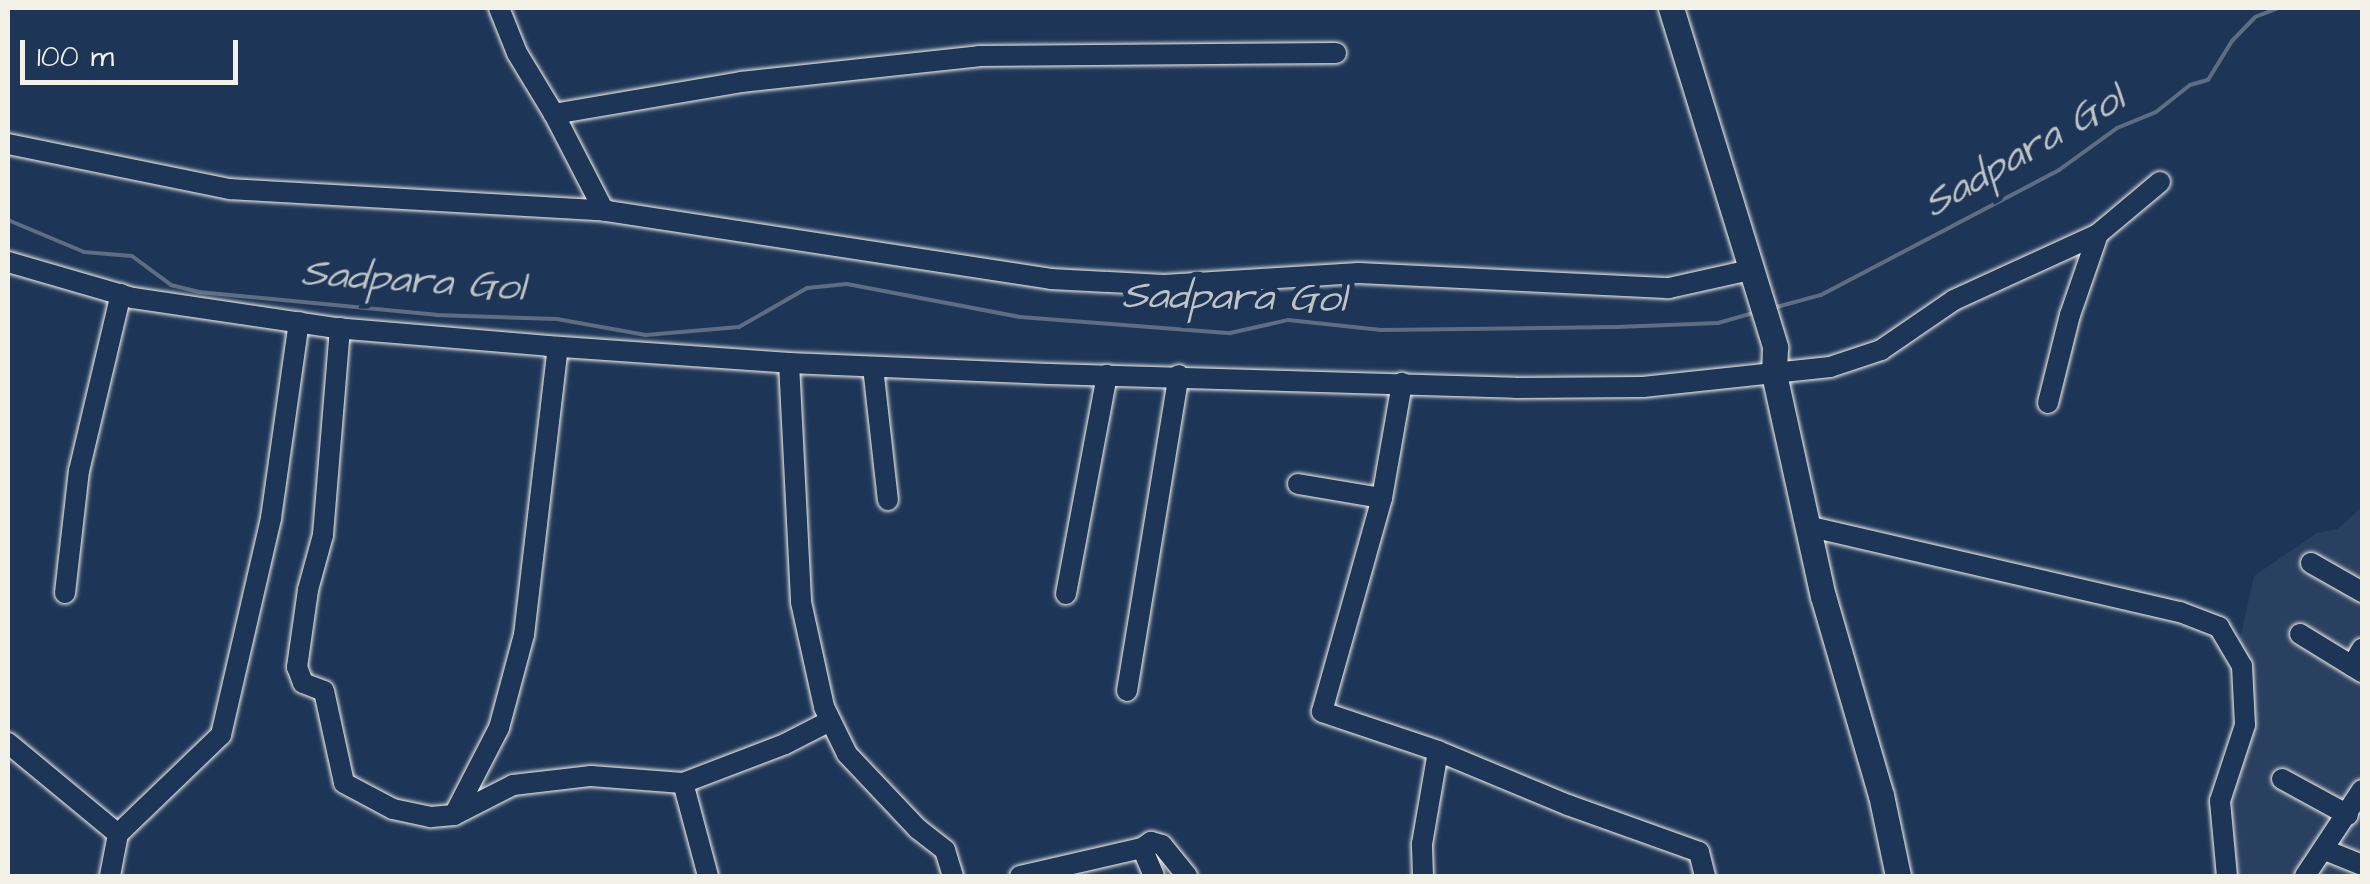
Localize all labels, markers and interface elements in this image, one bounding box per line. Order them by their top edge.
scale bar [25,20,242,82]
text: 100 m [37,36,114,78]
water label: Sadpara Gol [1915,75,2133,229]
water label: Sadpara Gol [300,249,526,313]
water label: Sadpara Gol [1122,272,1346,324]

